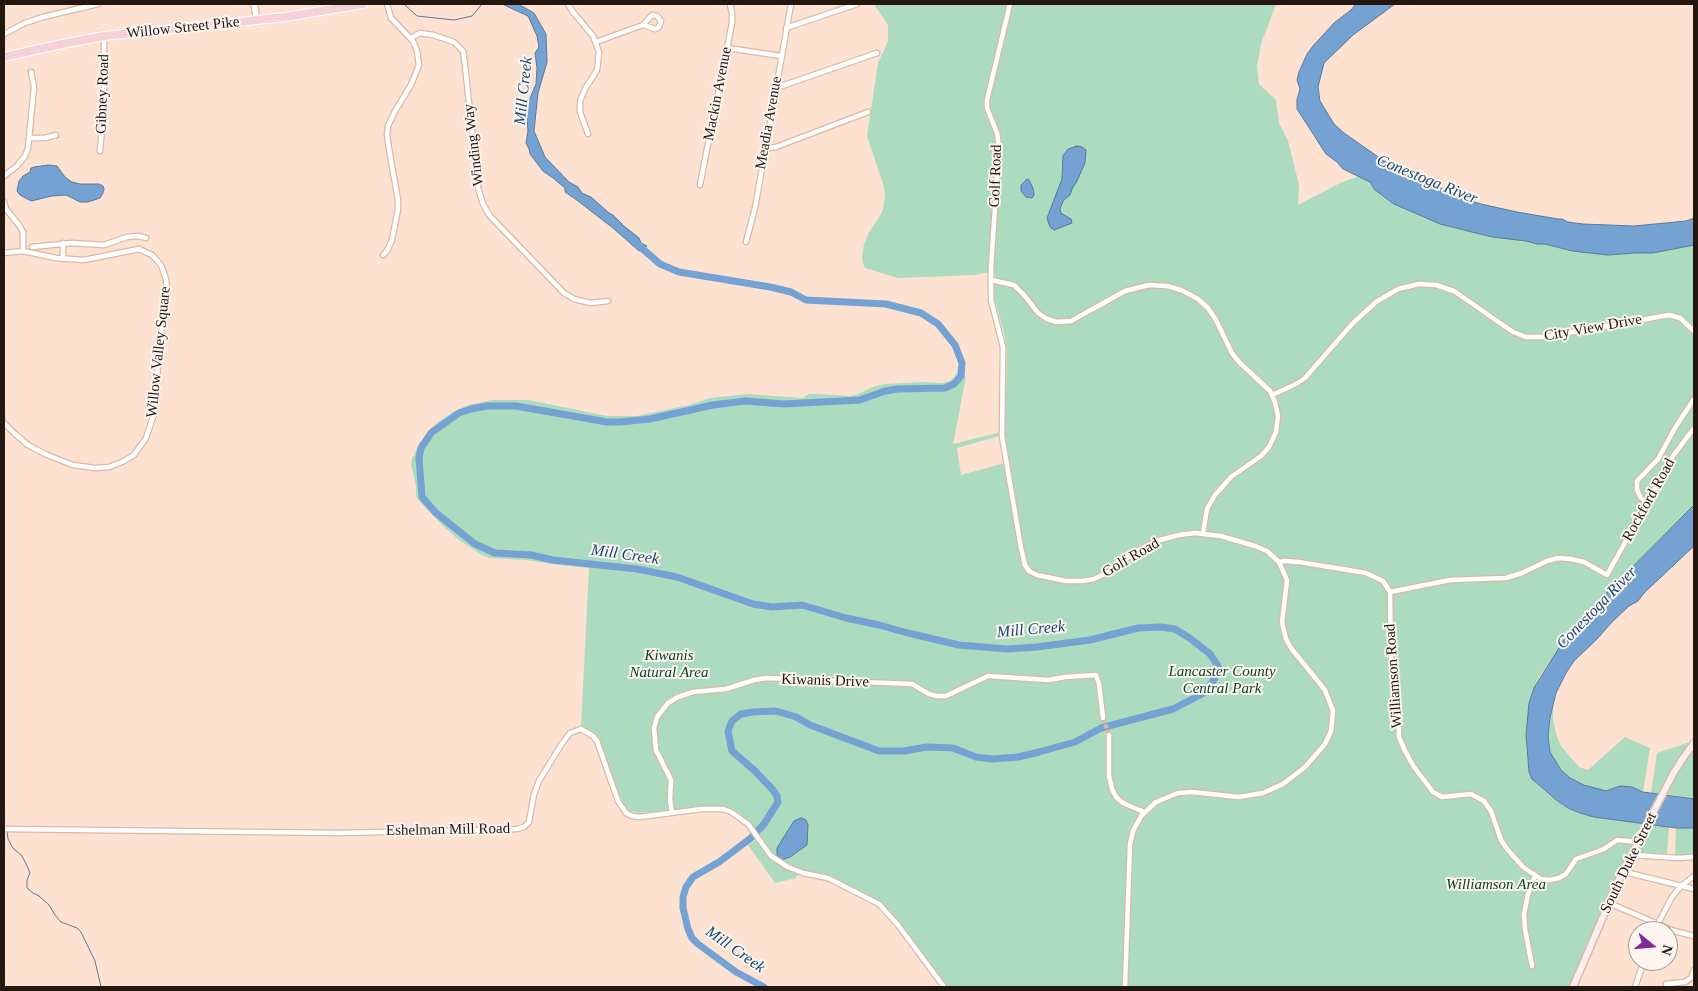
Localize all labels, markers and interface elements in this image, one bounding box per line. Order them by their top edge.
street label: Willow Street Pike [126,13,240,43]
street label: Mackin Avenue [700,46,736,142]
street label: Gibney Road [93,54,113,134]
water label: Mill Creek [511,56,537,126]
street label: Meadia Avenue [752,75,786,171]
street label: Winding Way [460,103,488,187]
street label: Golf Road [986,144,1006,208]
water label: Conestoga River [1374,151,1480,209]
street label: Willow Valley Square [143,285,175,419]
street label: City View Drive [1543,311,1643,345]
street label: Rockford Road [1619,455,1679,545]
street label: Golf Road [1099,534,1163,582]
water label: Mill Creek [590,541,660,569]
water label: Conestoga River [1553,563,1641,653]
water label: Mill Creek [996,617,1066,643]
street label: Williamson Road [1381,623,1407,729]
park label: Kiwanis Natural Area [629,647,709,682]
park label: Lancaster County Central Park [1168,663,1276,698]
street label: Kiwanis Drive [781,670,869,692]
street label: South Duke Street [1597,810,1661,916]
street label: Eshelman Mill Road [386,820,510,840]
park label: Williamson Area [1446,876,1546,894]
north arrow [1628,921,1678,971]
water label: Mill Creek [702,923,768,977]
text: N [1658,943,1676,957]

